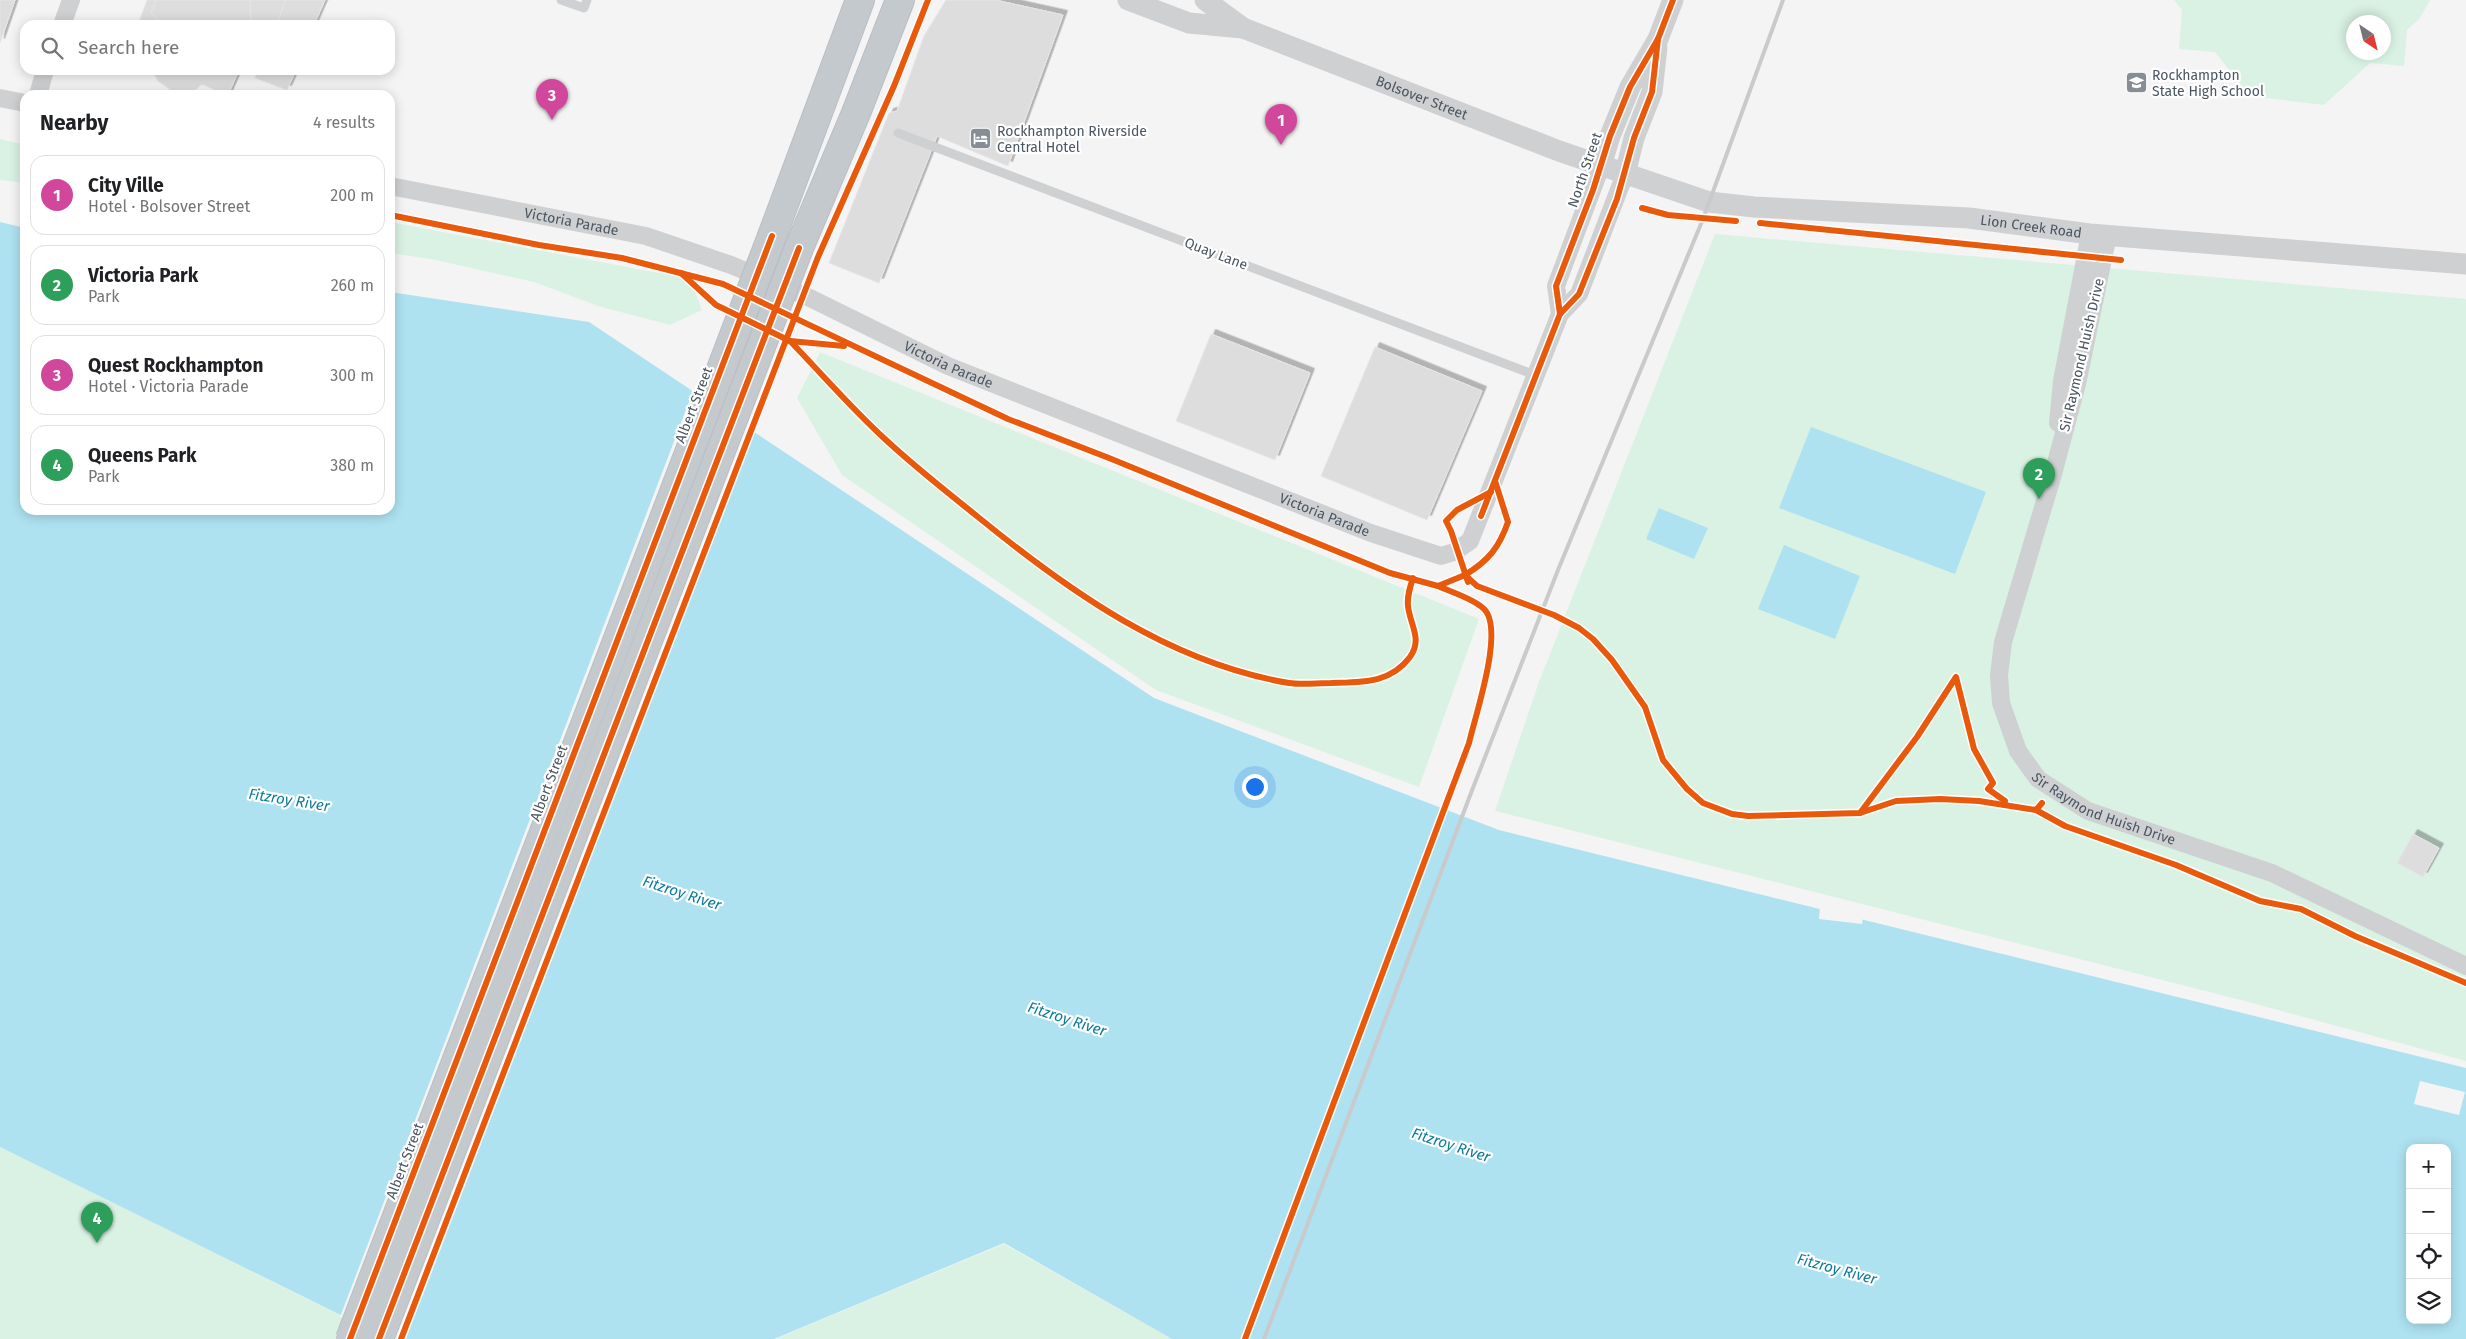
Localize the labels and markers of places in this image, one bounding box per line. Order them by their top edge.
place label: Rockhampton State High School [2152,67,2264,100]
school or university icon: Rockhampton State High School [2124,71,2148,95]
pin: 3 [536,79,568,120]
pin: 1 [1265,104,1297,145]
place label: Rockhampton Riverside Central Hotel [997,123,1147,156]
hotel icon: Rockhampton Riverside Central Hotel [969,127,993,151]
pin: 2 [2023,458,2055,499]
pin: 4 [81,1202,113,1243]

